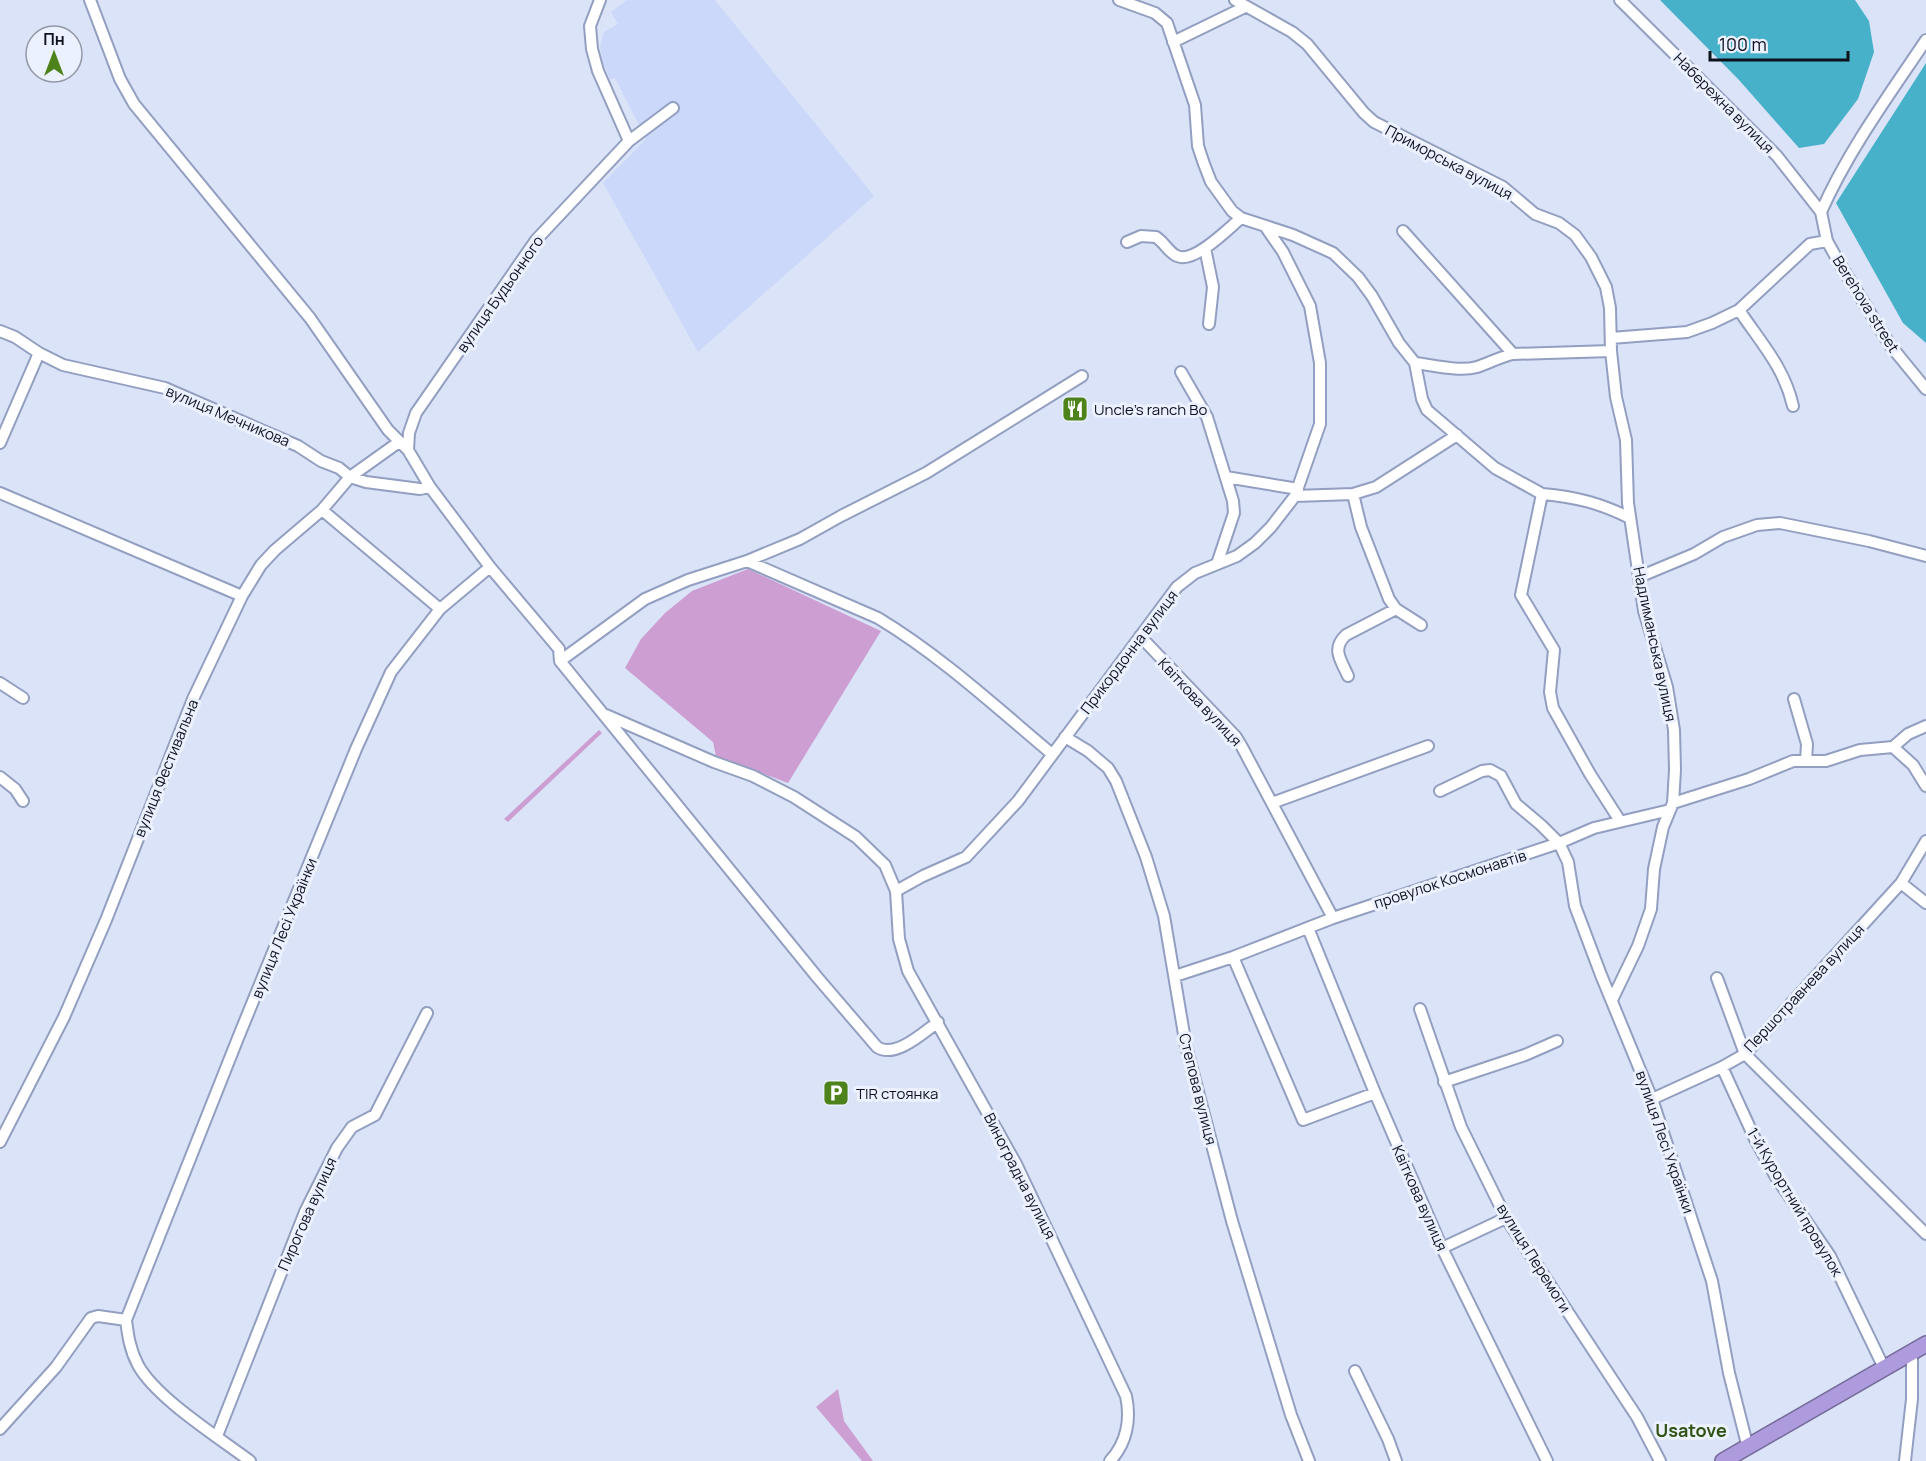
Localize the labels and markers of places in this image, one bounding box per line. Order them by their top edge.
restaurant icon: Uncle's ranch Bo [1060,394,1090,424]
place label: Uncle's ranch Bo [1094,399,1207,420]
parking icon: TIR стоянка [821,1078,851,1108]
place label: TIR стоянка [856,1083,938,1104]

